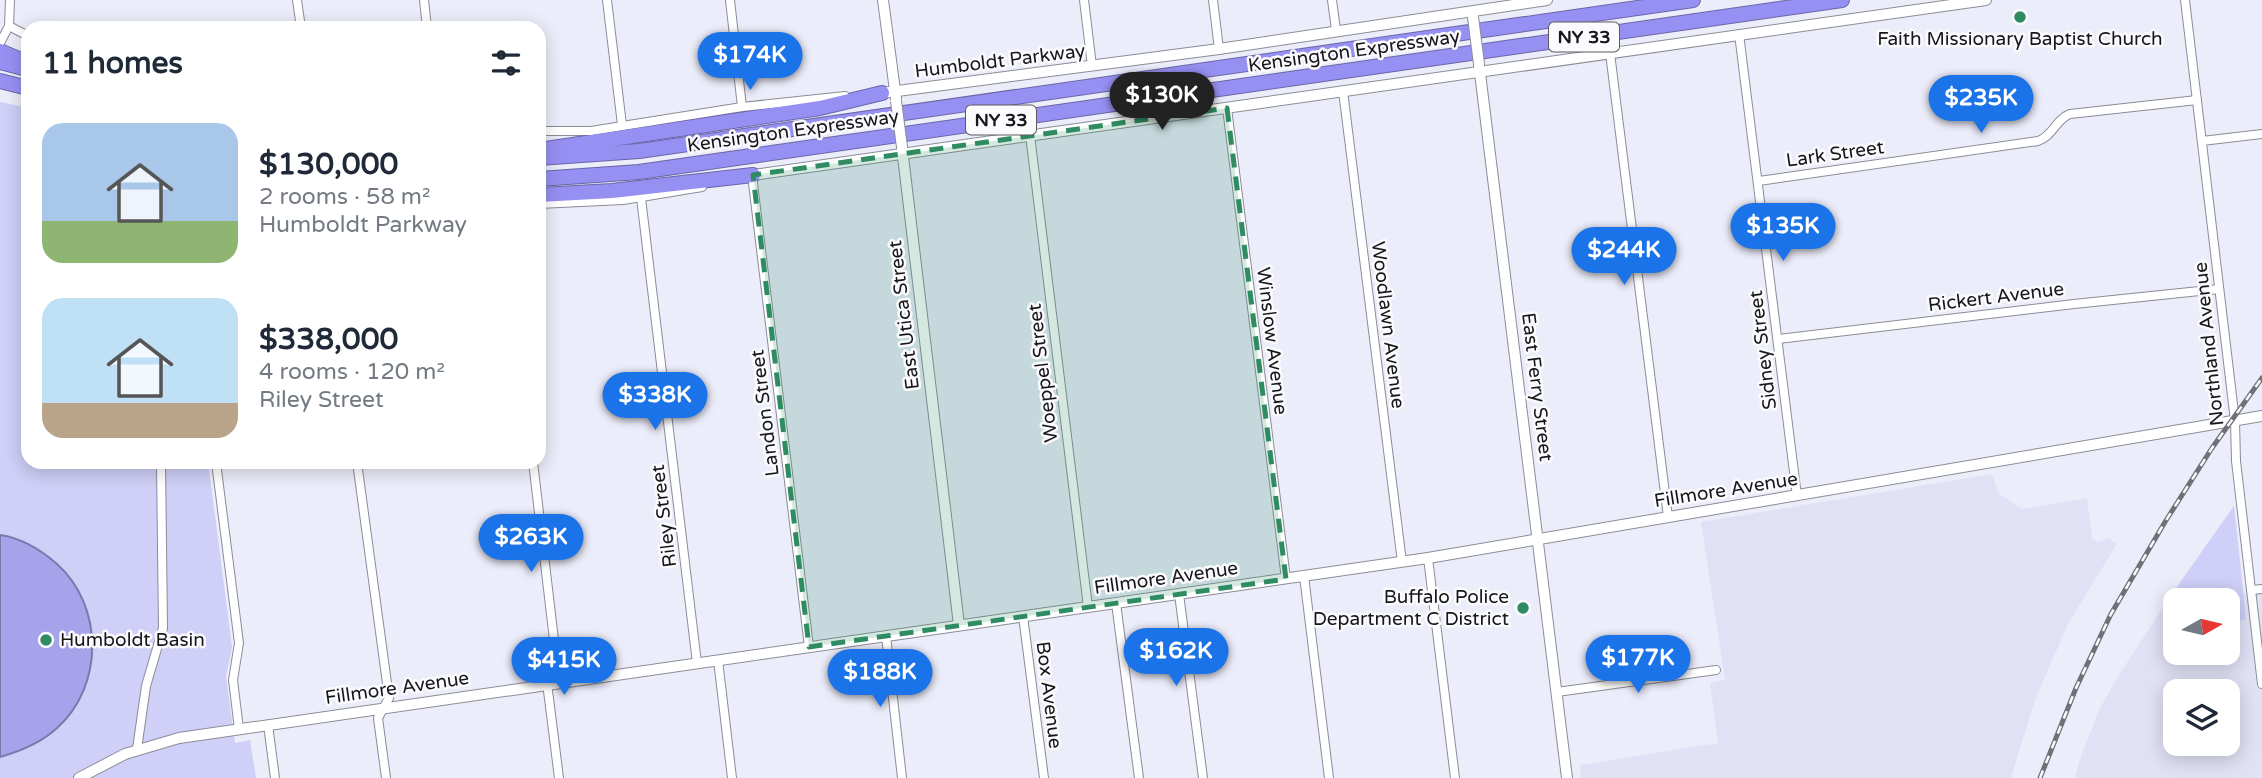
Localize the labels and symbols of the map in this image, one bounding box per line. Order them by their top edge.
marker: Faith Missionary Baptist Church [2012,9,2028,25]
road number: NY 33 [1549,22,1619,52]
street label: Kensington Expressway [1247,25,1461,77]
place label: Faith Missionary Baptist Church [1877,28,2163,50]
pin: $174K [701,32,799,92]
street label: Humboldt Parkway [913,40,1087,82]
pin: $130K [1113,72,1211,132]
pin: $235K [1932,76,2030,135]
street label: Kensington Expressway [686,105,900,157]
road number: NY 33 [966,106,1036,134]
street label: Lark Street [1785,136,1885,172]
pin: $135K [1734,204,1832,263]
pin: $244K [1575,228,1673,287]
street label: East Utica Street [884,239,924,391]
street label: Woodlawn Avenue [1367,240,1409,410]
street label: Northland Avenue [2189,261,2229,427]
street label: Winslow Avenue [1252,266,1292,416]
street label: Rickert Avenue [1927,278,2065,316]
street label: Sidney Street [1745,289,1781,411]
street label: Woeppel Street [1024,302,1062,444]
street label: East Ferry Street [1517,311,1557,463]
street label: Landon Street [746,348,784,478]
pin: $338K [606,372,704,432]
street label: Riley Street [647,463,681,569]
street label: Fillmore Avenue [1653,468,1799,512]
pin: $263K [482,514,580,574]
street label: Fillmore Avenue [1093,557,1239,599]
place label: Buffalo Police Department C District [1313,586,1509,630]
north arrow [2163,588,2240,665]
marker: Buffalo Police Department C District [1515,600,1531,616]
pin: $162K [1127,628,1225,688]
place label: Humboldt Basin [60,629,205,651]
marker: Humboldt Basin [38,632,54,648]
pin: $177K [1589,636,1687,695]
pin: $415K [515,638,613,697]
street label: Box Avenue [1032,640,1066,750]
pin: $188K [831,650,929,709]
street label: Fillmore Avenue [324,667,470,709]

